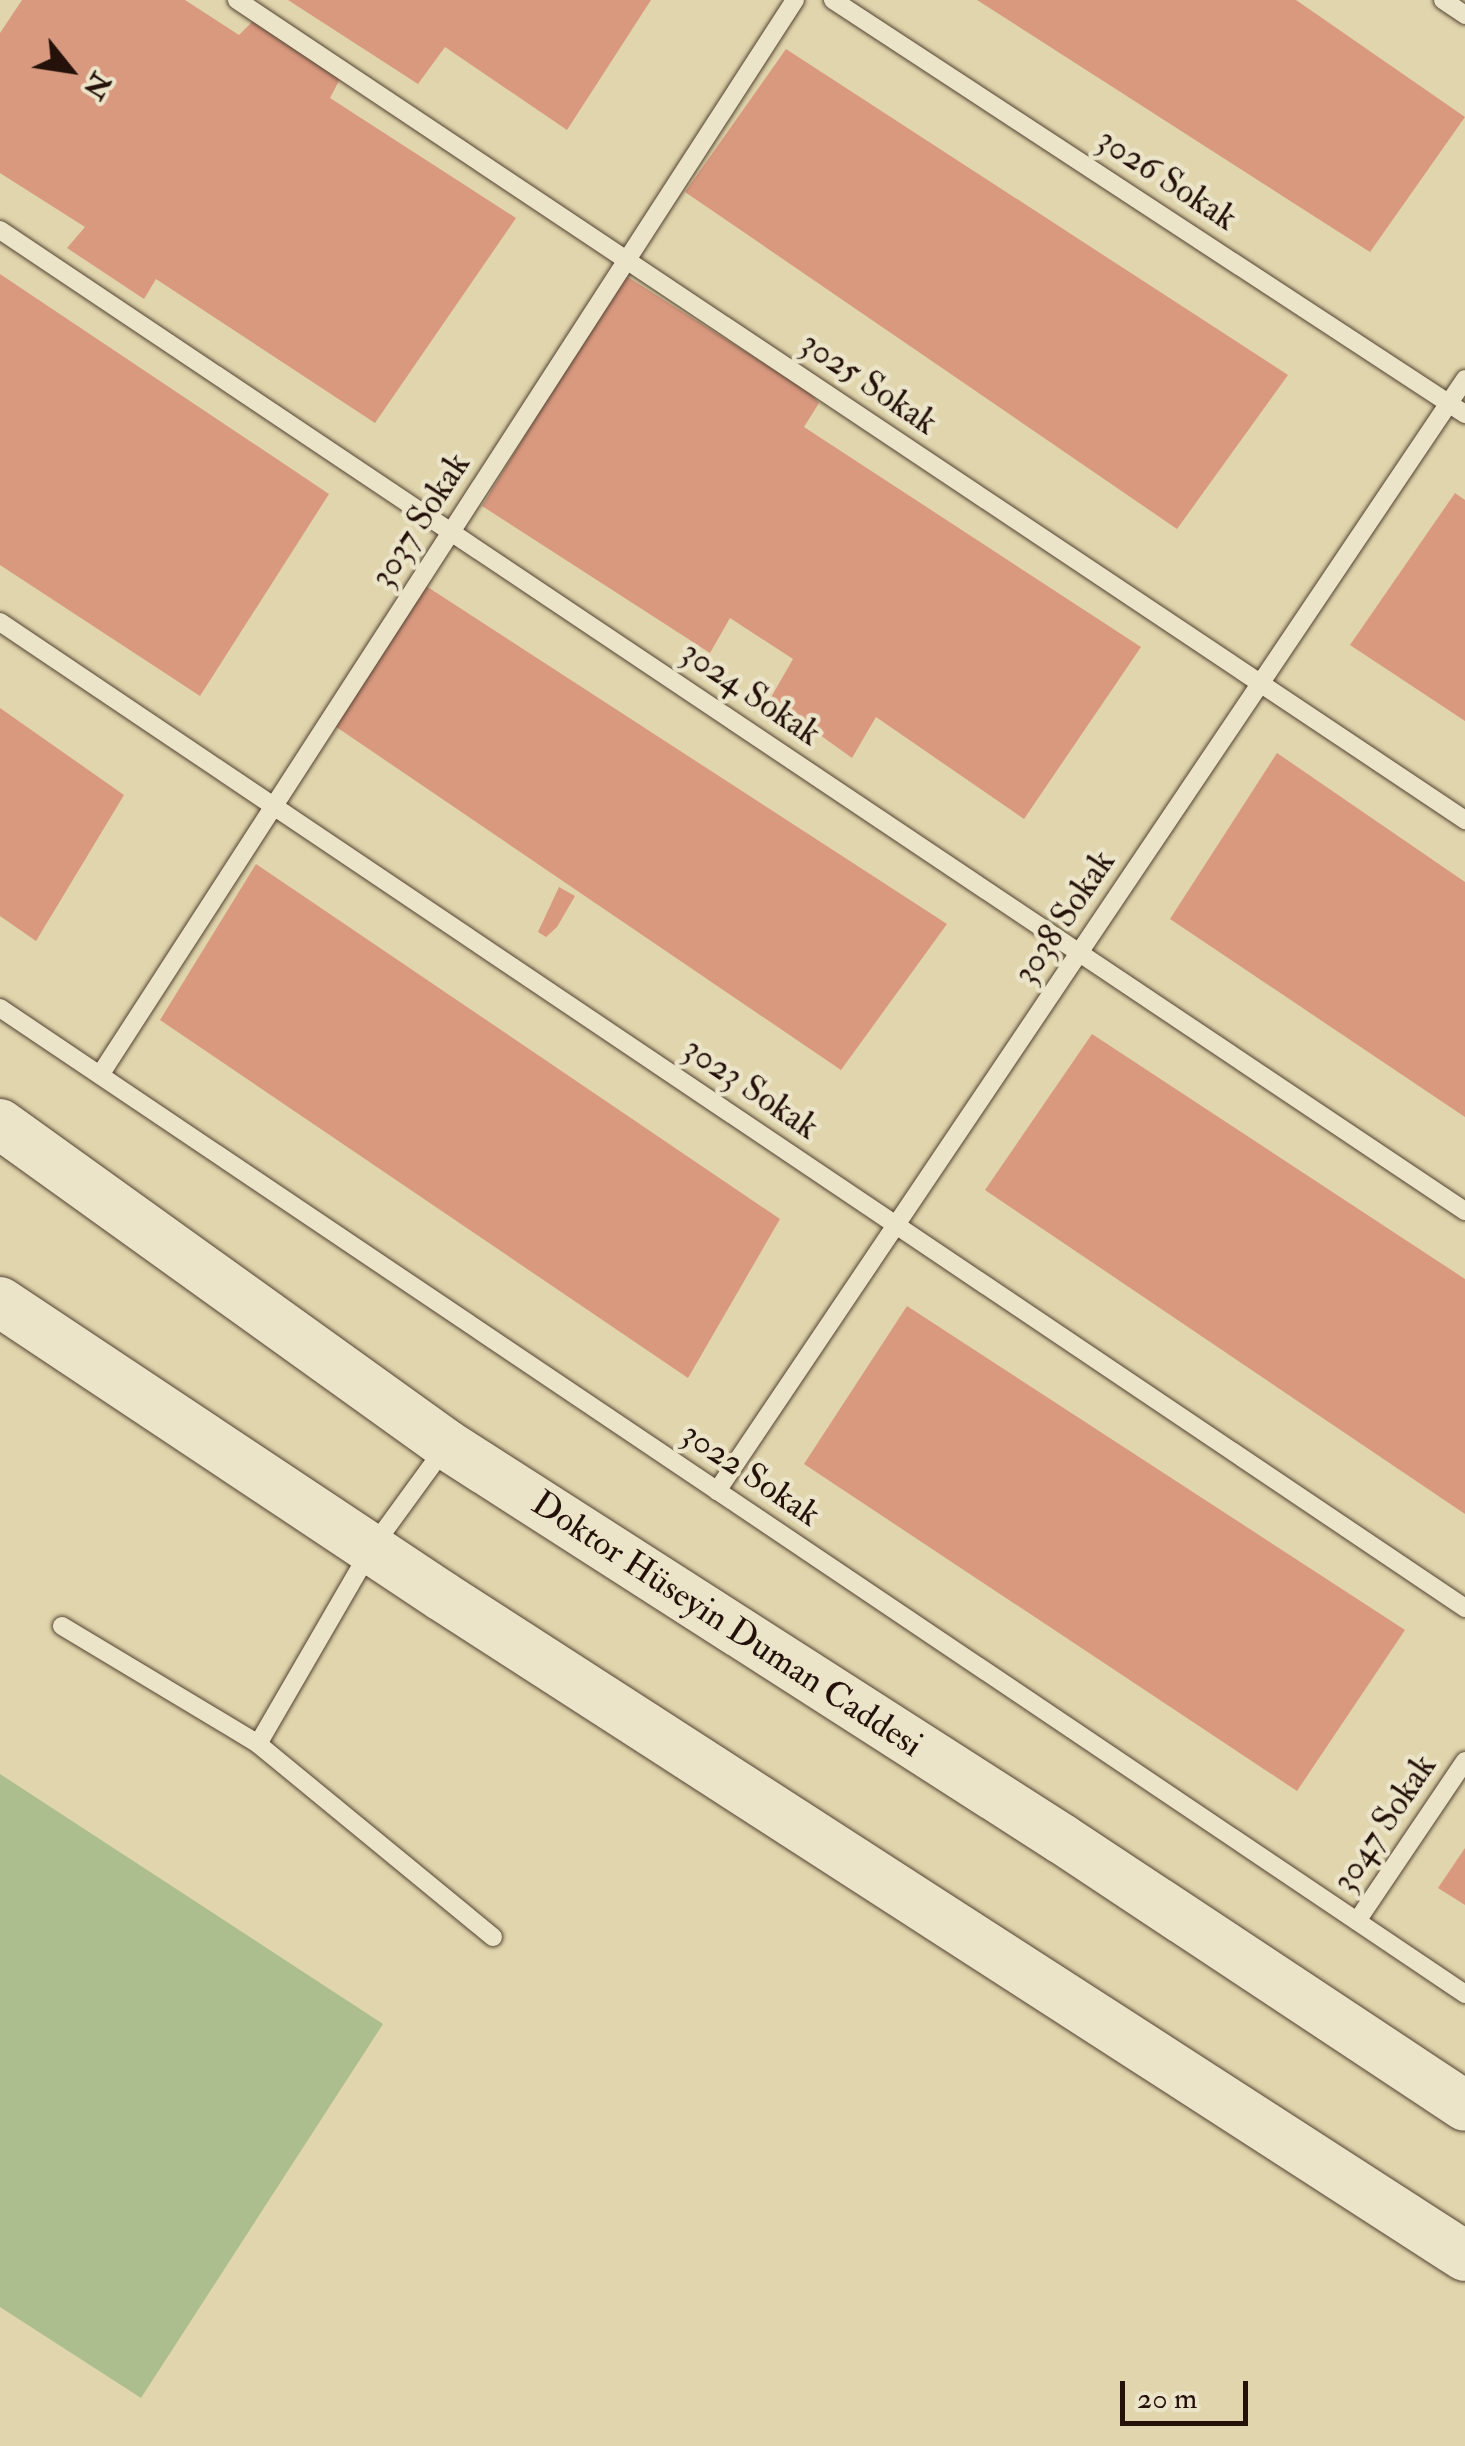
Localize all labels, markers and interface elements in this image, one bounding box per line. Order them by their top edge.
north arrow [20,20,120,120]
text: N [75,66,118,105]
street label: 3026 Sokak [1089,118,1245,240]
street label: 3025 Sokak [793,322,945,444]
street label: 3037 Sokak [361,445,479,595]
street label: 3024 Sokak [673,631,829,755]
street label: 3038 Sokak [1004,842,1124,992]
street label: 3023 Sokak [676,1028,826,1148]
street label: 3022 Sokak [674,1412,828,1536]
street label: Doktor Hüseyin Duman Caddesi [524,1482,930,1766]
street label: 3047 Sokak [1323,1746,1445,1900]
scale bar [1125,2361,1252,2423]
text: 20 m [1137,2380,1197,2417]

